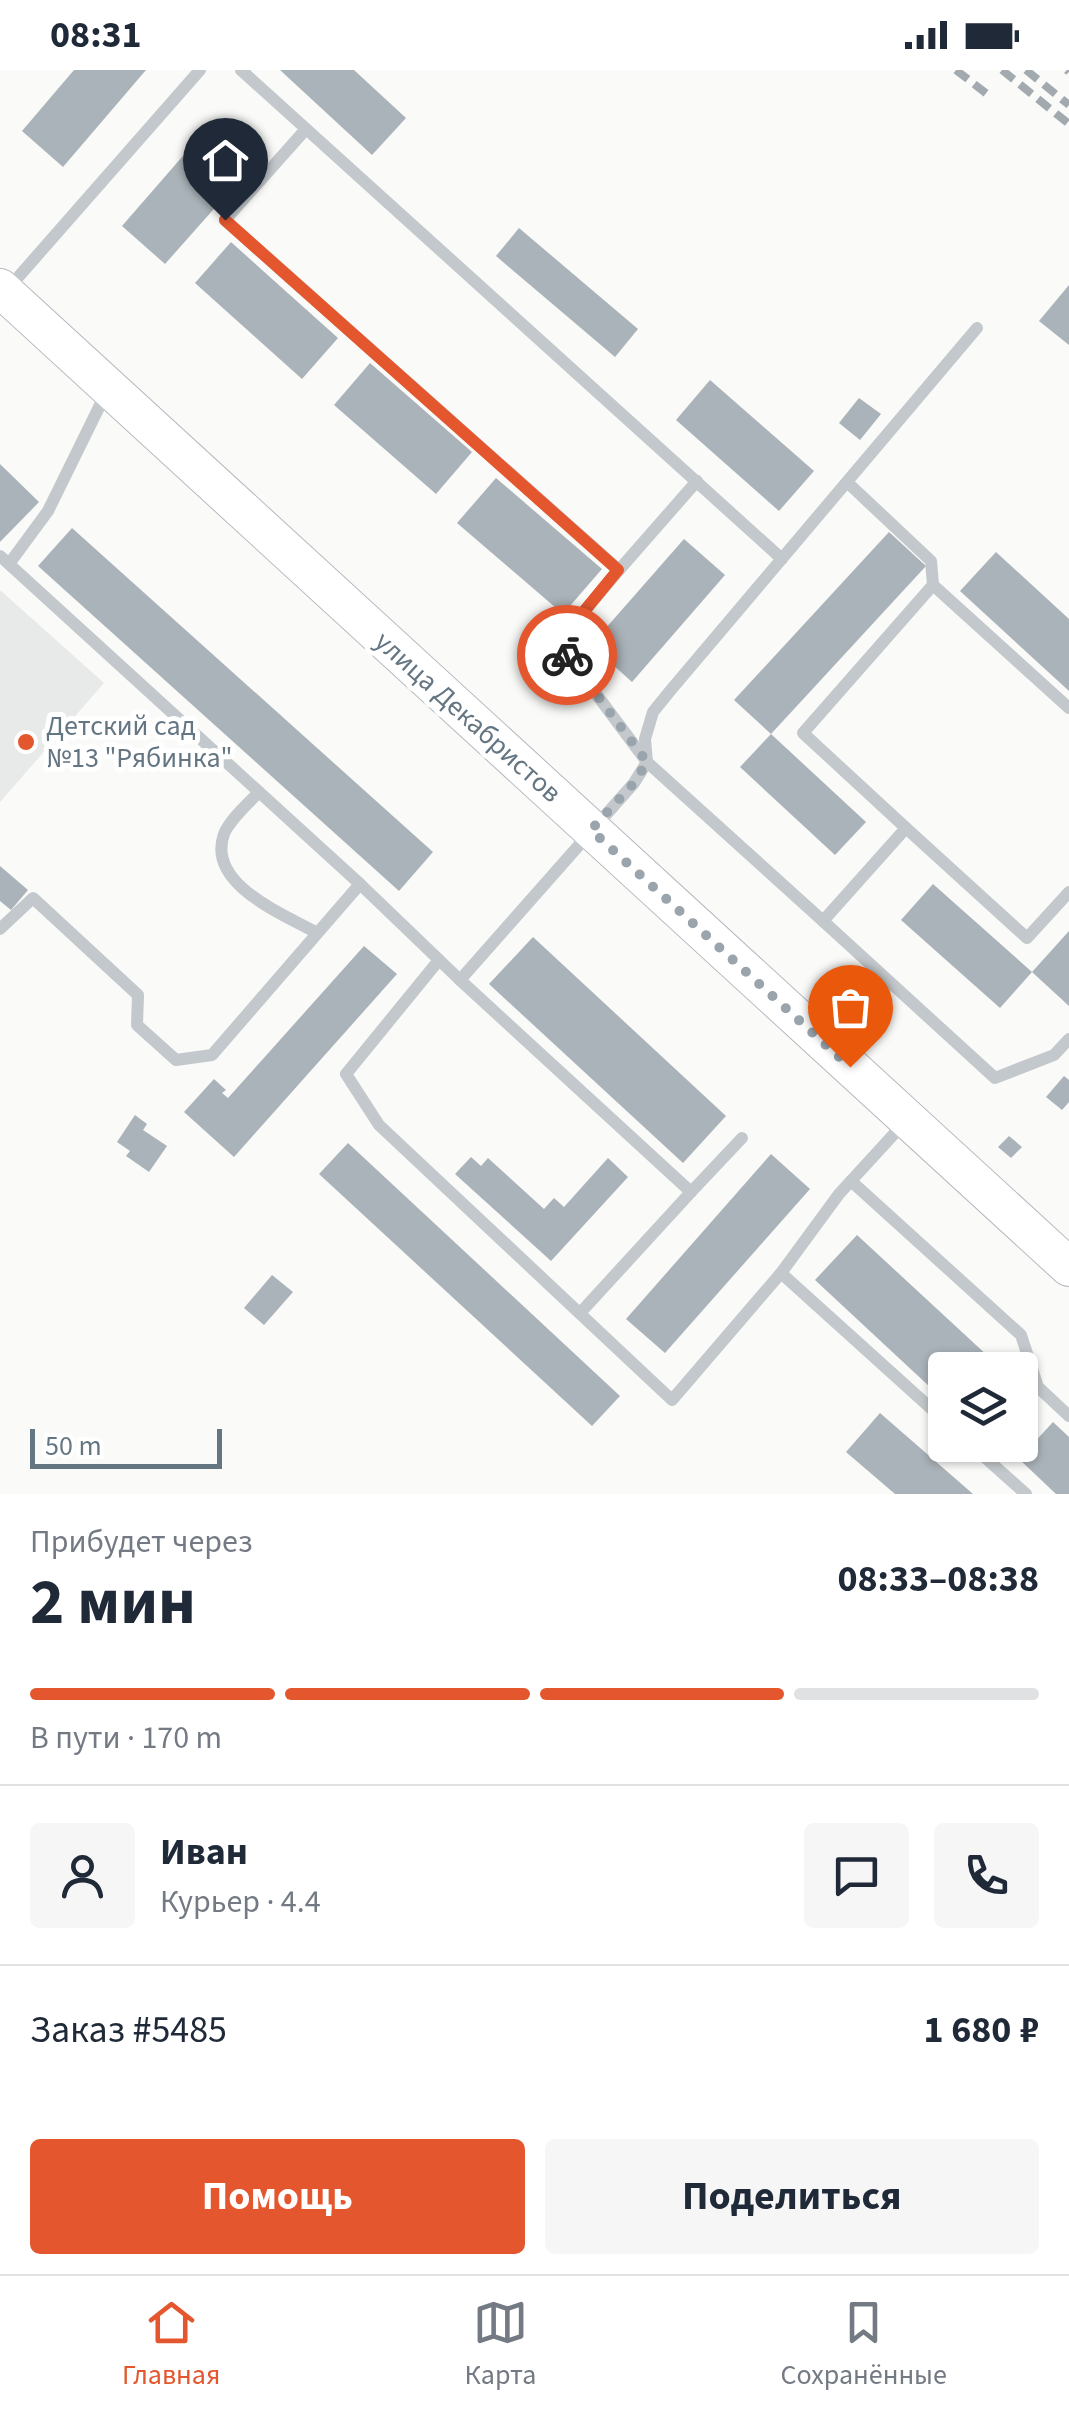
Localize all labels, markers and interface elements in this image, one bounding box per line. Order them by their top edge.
text: 08:31 [50,8,142,62]
pin [183,118,268,221]
icon: home [198,133,253,188]
courier [517,605,617,705]
street label: улица Декабристов [366,622,570,812]
icon: bike [540,628,595,683]
place label: Детский сад №13 "Рябинка" [46,706,232,778]
marker: Детский сад №13 "Рябинка" [15,731,37,753]
pin [808,965,893,1068]
icon: bag [823,980,878,1035]
map controls [928,1352,1038,1462]
button: layers [928,1352,1038,1462]
scale bar [30,1424,222,1468]
text: 50 m [45,1426,102,1466]
text: Прибудет через [30,1519,253,1565]
text: 08:33–08:38 [837,1552,1039,1606]
text: 2 мин [30,1556,196,1649]
text: В пути · 170 m [30,1715,222,1761]
button: person [30,1823,135,1928]
button: chat [804,1823,909,1928]
button: phone [934,1823,1039,1928]
text: Иван [160,1825,248,1879]
text: Курьер · 4.4 [160,1879,321,1925]
text: Заказ #5485 [30,2003,227,2057]
text: 1 680 ₽ [923,2003,1039,2057]
button: Помощь [30,2139,525,2254]
button: Поделиться [545,2139,1039,2254]
tab: Главная [122,2295,220,2395]
tab: Карта [465,2295,536,2395]
tab: Сохранённые [781,2295,947,2395]

